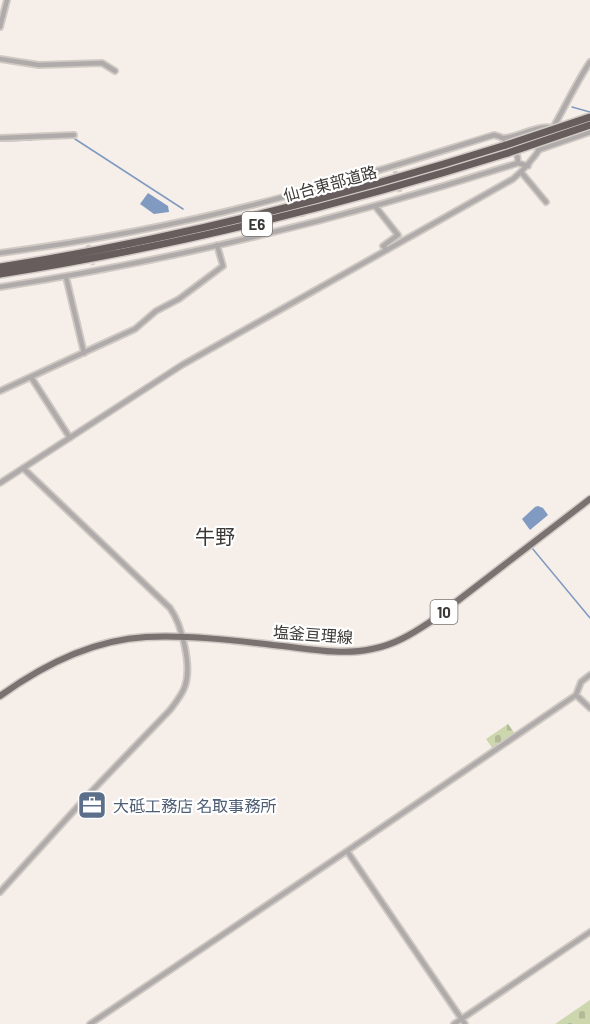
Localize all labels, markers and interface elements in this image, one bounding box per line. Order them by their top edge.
street label: 仙台東部道路 [281,161,379,205]
road number: E6 [242,212,272,236]
district label: 牛野 [195,524,235,548]
road number: 10 [430,600,458,624]
street label: 塩釜亘理線 [272,622,354,646]
office icon: 大砥工務店 名取事務所 [76,789,108,821]
place label: 大砥工務店 名取事務所 [113,796,276,815]

